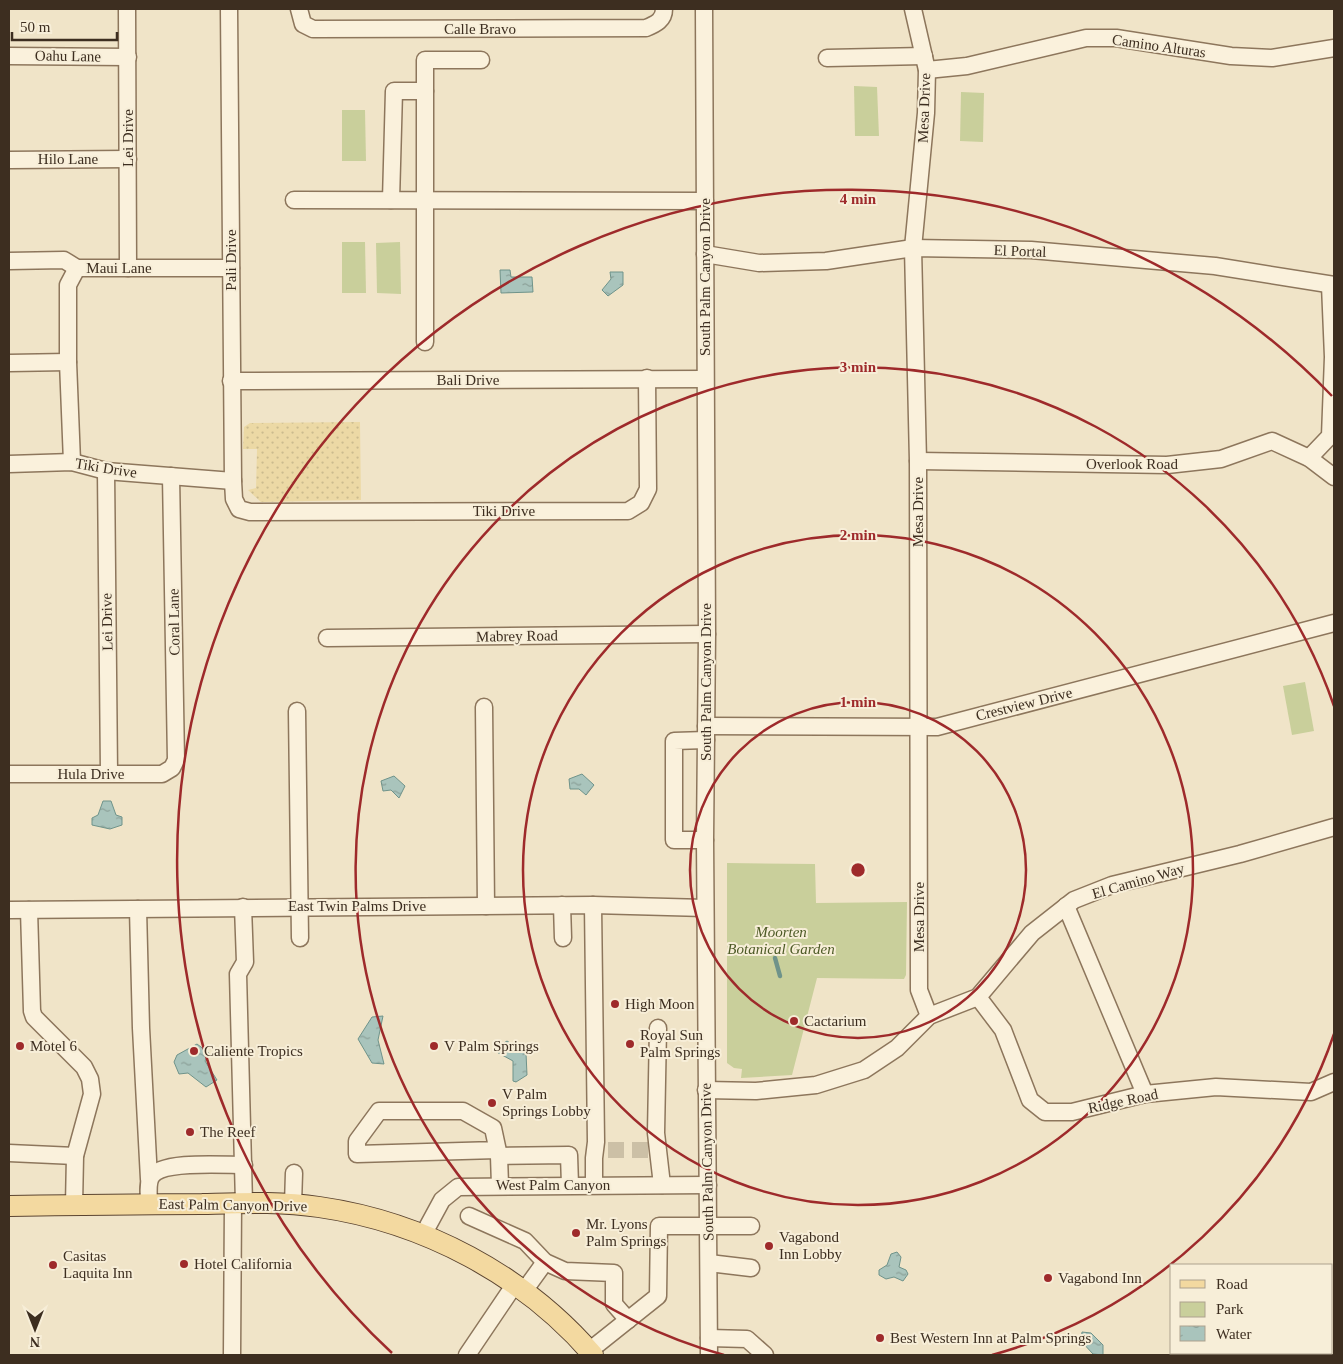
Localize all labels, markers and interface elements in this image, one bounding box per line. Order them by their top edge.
scale bar [12,10,118,42]
text: 50 m [20,19,51,35]
street label: Calle Bravo [444,21,516,37]
street label: Camino Alturas [1111,31,1207,61]
street label: Oahu Lane [35,47,102,65]
street label: Mesa Drive [915,72,933,143]
street label: Lei Drive [120,109,136,167]
street label: Hilo Lane [38,151,99,167]
text: 4 min [840,191,877,207]
street label: South Palm Canyon Drive [697,198,713,356]
street label: Pali Drive [223,229,239,291]
street label: El Portal [993,242,1047,260]
street label: Maui Lane [86,260,152,276]
text: 3 min [840,359,877,375]
street label: Bali Drive [437,372,500,388]
street label: Tiki Drive [74,455,138,481]
street label: Overlook Road [1086,456,1179,472]
street label: Mesa Drive [910,476,926,547]
street label: Tiki Drive [473,503,536,519]
text: 2 min [840,527,877,543]
street label: Coral Lane [165,588,183,656]
street label: Lei Drive [98,593,116,651]
street label: South Palm Canyon Drive [698,603,714,761]
street label: Mabrey Road [476,627,559,645]
street label: Crestview Drive [974,684,1074,724]
text: 1 min [840,694,877,710]
street label: Hula Drive [57,766,125,782]
street label: El Camino Way [1090,860,1186,902]
centre of rings [849,861,867,879]
street label: Mesa Drive [911,881,927,952]
street label: East Twin Palms Drive [288,898,426,914]
park label: Moorten Botanical Garden [727,924,835,957]
place label: High Moon [625,996,695,1012]
marker: High Moon [609,998,621,1010]
place label: Cactarium [804,1013,867,1029]
marker: Cactarium [788,1015,800,1027]
place label: Royal Sun Palm Springs [640,1027,721,1060]
place label: Motel 6 [30,1038,78,1054]
place label: V Palm Springs [444,1038,539,1054]
marker: Royal Sun Palm Springs [624,1038,636,1050]
marker: Motel 6 [14,1040,26,1052]
marker: V Palm Springs [428,1040,440,1052]
place label: Caliente Tropics [204,1043,303,1059]
marker: Caliente Tropics [188,1045,200,1057]
street label: South Palm Canyon Drive [698,1083,716,1241]
place label: V Palm Springs Lobby [502,1086,591,1119]
street label: Ridge Road [1086,1086,1160,1116]
marker: V Palm Springs Lobby [486,1097,498,1109]
place label: The Reef [200,1124,255,1140]
marker: The Reef [184,1126,196,1138]
street label: West Palm Canyon [496,1177,611,1193]
street label: East Palm Canyon Drive [159,1196,308,1214]
place label: Mr. Lyons Palm Springs [586,1216,667,1249]
marker: Mr. Lyons Palm Springs [570,1227,582,1239]
place label: Vagabond Inn Lobby [779,1229,842,1262]
marker: Vagabond Inn Lobby [763,1240,775,1252]
place label: Casitas Laquita Inn [63,1248,133,1281]
place label: Hotel California [194,1256,292,1272]
marker: Hotel California [178,1258,190,1270]
marker: Casitas Laquita Inn [47,1259,59,1271]
legend [1170,1264,1333,1354]
place label: Vagabond Inn [1058,1270,1142,1286]
marker: Vagabond Inn [1042,1272,1054,1284]
text: Road [1216,1276,1248,1292]
text: Park [1216,1301,1244,1317]
north arrow [10,1304,60,1354]
text: Water [1216,1326,1251,1342]
place label: Best Western Inn at Palm Springs [890,1330,1092,1346]
marker: Best Western Inn at Palm Springs [874,1332,886,1344]
text: N [30,1334,40,1349]

